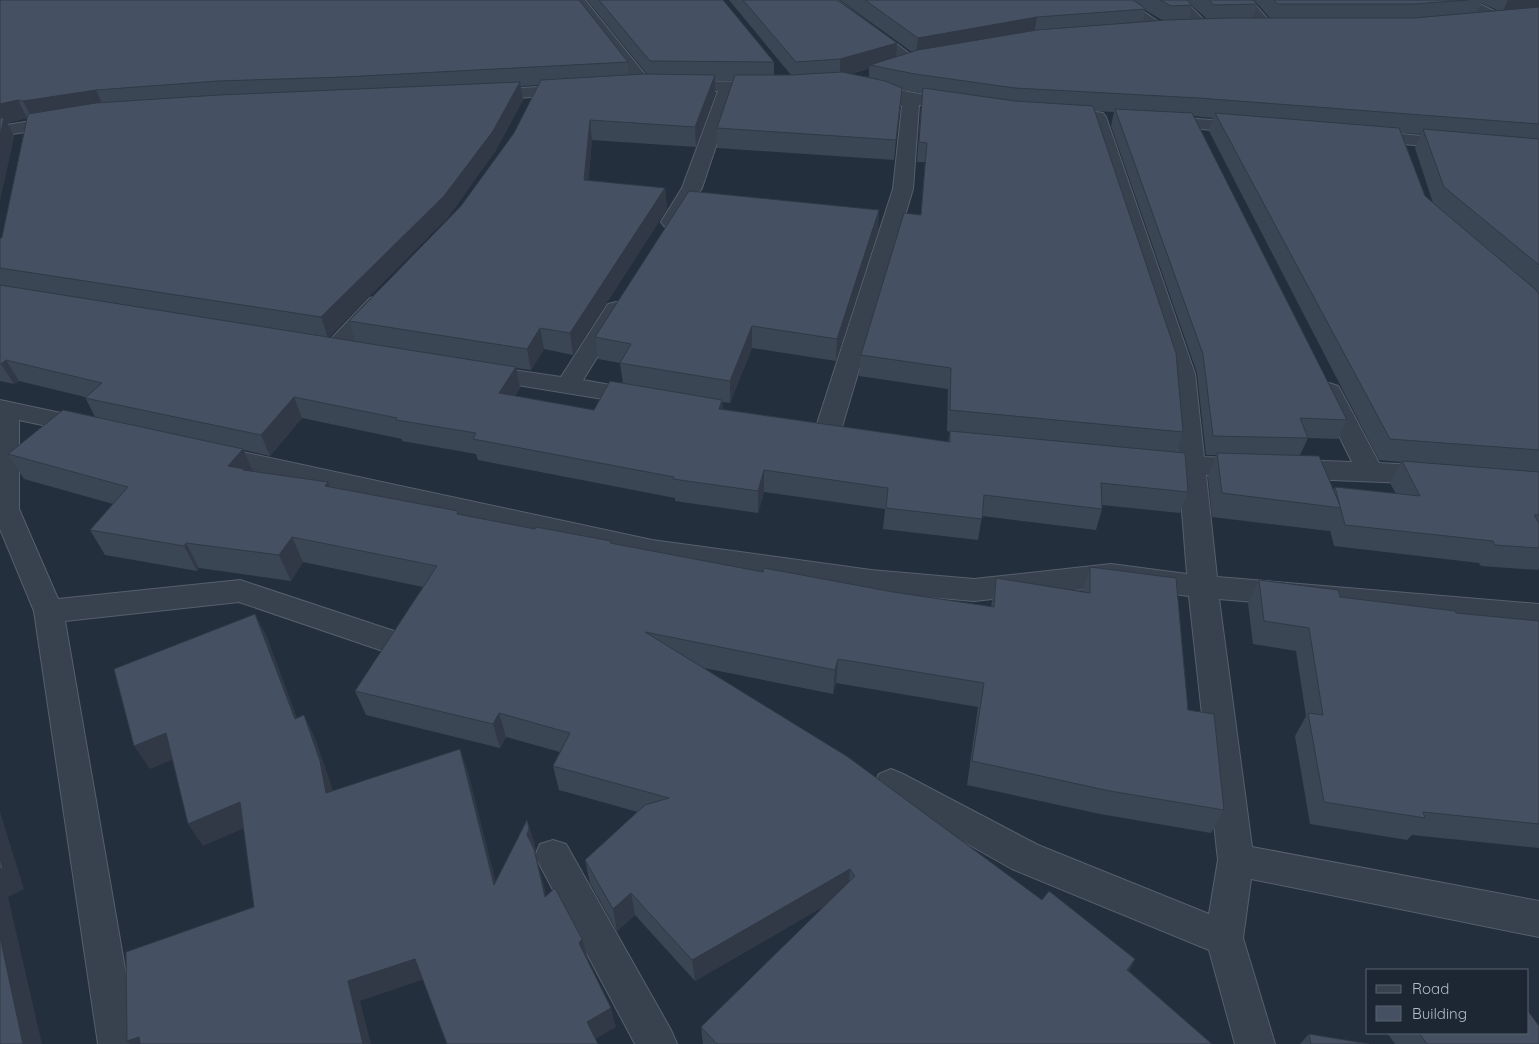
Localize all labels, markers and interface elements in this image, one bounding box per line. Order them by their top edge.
legend [1366,969,1529,1034]
text: Road [1412,979,1449,998]
text: Building [1412,1004,1467,1023]

